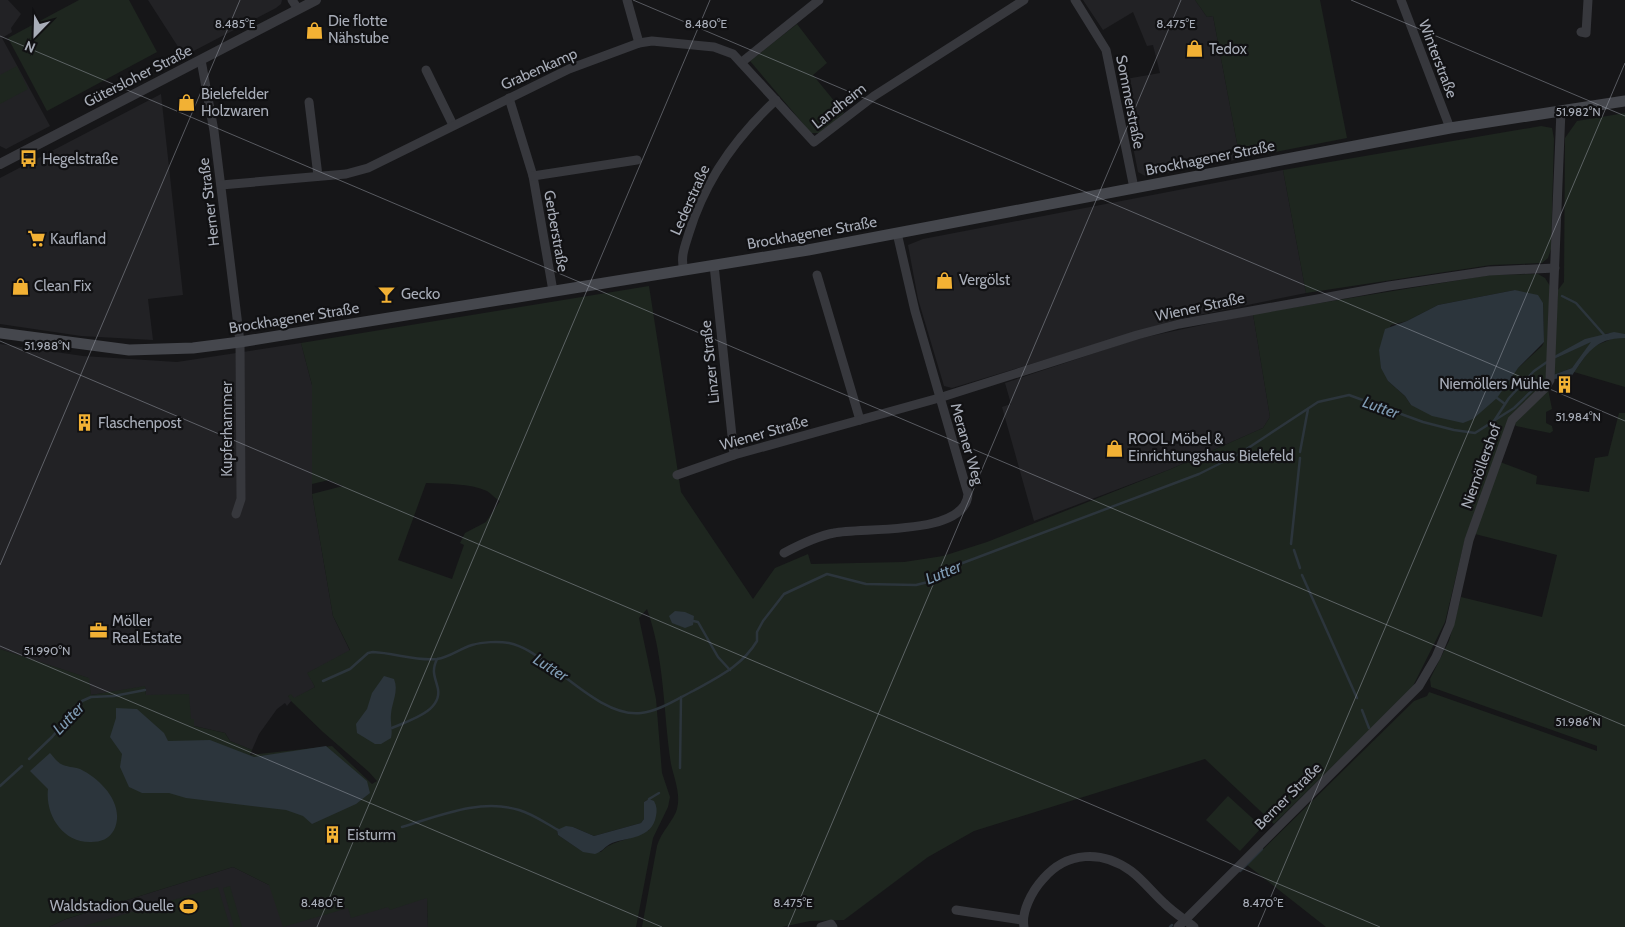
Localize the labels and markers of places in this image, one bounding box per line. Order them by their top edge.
place label: Die flotte Nähstube [328,12,389,47]
shop icon: Die flotte Nähstube [304,20,324,40]
shop icon: Tedox [1185,39,1205,59]
place label: Tedox [1209,40,1247,58]
place label: Bielefelder Holzwaren [201,85,269,120]
shop icon: Bielefelder Holzwaren [177,93,197,113]
bus stop icon: Hegelstraße [18,149,38,169]
place label: Hegelstraße [42,150,118,168]
supermarket icon: Kaufland [26,229,46,249]
place label: Kaufland [50,230,106,248]
shop icon: Vergölst [935,270,955,290]
place label: Vergölst [959,271,1010,289]
shop icon: Clean Fix [10,276,30,296]
place label: Clean Fix [34,277,91,295]
bar icon: Gecko [377,284,397,304]
place label: Gecko [401,285,440,303]
building icon: Niemöllers Mühle [1554,374,1574,394]
place label: Niemöllers Mühle [1439,375,1550,393]
building icon: Flaschenpost [74,413,94,433]
place label: Flaschenpost [98,414,182,432]
place label: ROOL Möbel & Einrichtungshaus Bielefeld [1128,430,1294,465]
shop icon: ROOL Möbel & Einrichtungshaus Bielefeld [1104,438,1124,458]
place label: Möller Real Estate [112,612,182,647]
office icon: Möller Real Estate [88,620,108,640]
building icon: Eisturm [323,825,343,845]
place label: Eisturm [347,826,396,844]
sports icon: Waldstadion Quelle [178,896,198,916]
place label: Waldstadion Quelle [50,897,174,915]

